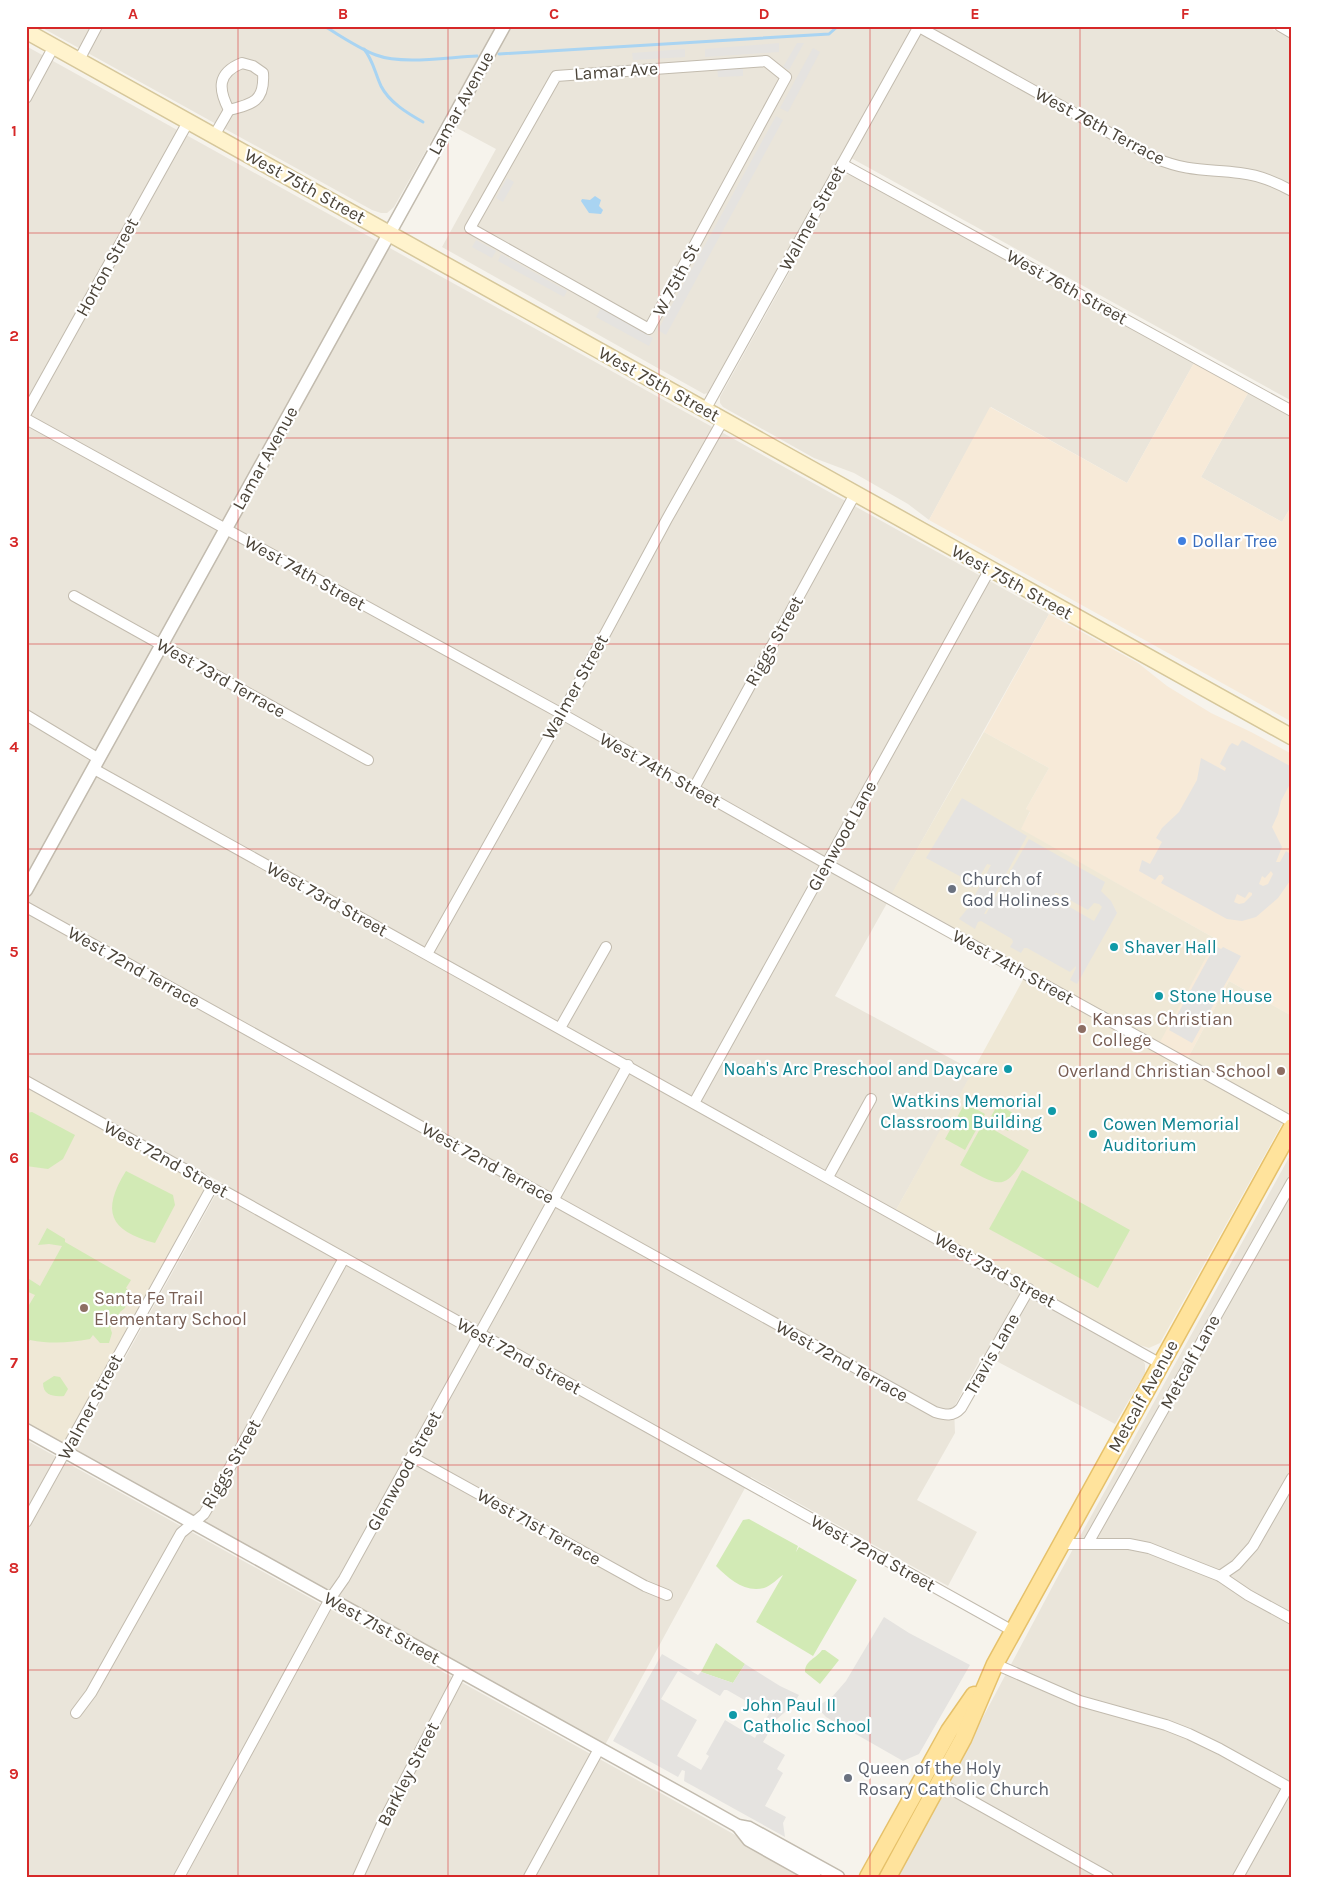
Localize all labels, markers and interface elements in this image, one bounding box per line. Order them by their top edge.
text: A [128,4,138,23]
text: B [338,4,348,23]
text: C [549,4,559,23]
text: D [759,4,770,23]
text: E [970,4,980,23]
text: F [1181,4,1190,23]
street label: Lamar Avenue [423,47,499,159]
street label: Lamar Ave [573,57,659,85]
street label: West 76th Terrace [1031,82,1169,170]
text: 1 [11,121,17,140]
street label: West 75th Street [241,144,370,229]
street label: Walmer Street [774,161,850,274]
street label: Horton Street [71,214,143,320]
street label: W 75th St [648,240,704,320]
street label: West 76th Street [1002,245,1132,330]
text: 2 [9,326,19,345]
street label: West 75th Street [595,342,724,427]
street label: Lamar Avenue [227,402,303,514]
place label: Dollar Tree [1192,530,1277,552]
street label: West 74th Street [241,531,370,615]
text: 3 [9,532,19,551]
marker: Dollar Tree [1176,535,1188,547]
street label: West 75th Street [948,540,1077,625]
street label: Riggs Street [740,592,808,690]
street label: Walmer Street [537,630,613,743]
street label: West 73rd Terrace [153,633,289,723]
street label: West 74th Street [596,728,725,812]
text: 4 [9,737,19,756]
street label: Glenwood Lane [803,777,881,895]
street label: West 73rd Street [263,857,392,942]
place label: Church of God Holiness [962,868,1070,911]
marker: Church of God Holiness [946,883,958,895]
street label: West 72nd Terrace [64,921,204,1013]
street label: West 74th Street [949,925,1078,1009]
place label: Shaver Hall [1124,936,1217,958]
marker: Shaver Hall [1108,941,1120,953]
text: 5 [9,942,19,961]
place label: Stone House [1169,985,1272,1007]
marker: Stone House [1153,990,1165,1002]
place label: Kansas Christian College [1092,1008,1233,1051]
marker: Kansas Christian College [1076,1023,1088,1035]
place label: Noah's Arc Preschool and Daycare [723,1058,998,1080]
place label: Overland Christian School [1058,1060,1271,1082]
marker: Noah's Arc Preschool and Daycare [1002,1063,1014,1075]
marker: Overland Christian School [1275,1065,1287,1077]
place label: Watkins Memorial Classroom Building [880,1090,1042,1133]
marker: Watkins Memorial Classroom Building [1046,1105,1058,1117]
place label: Cowen Memorial Auditorium [1103,1113,1239,1156]
street label: West 72nd Street [100,1116,232,1203]
street label: West 72nd Terrace [418,1117,558,1209]
marker: Cowen Memorial Auditorium [1087,1128,1099,1140]
text: 6 [9,1148,19,1167]
street label: West 73rd Street [931,1228,1060,1313]
place label: Santa Fe Trail Elementary School [94,1287,247,1330]
marker: Santa Fe Trail Elementary School [78,1302,90,1314]
street label: Travis Lane [960,1309,1024,1399]
street label: Metcalf Lane [1155,1311,1225,1413]
street label: West 72nd Street [453,1313,585,1400]
street label: West 72nd Terrace [772,1315,912,1407]
street label: Metcalf Avenue [1103,1336,1183,1456]
street label: Walmer Street [53,1350,127,1464]
text: 7 [10,1353,18,1372]
street label: Glenwood Street [362,1407,446,1535]
street label: Riggs Street [197,1415,266,1513]
street label: West 71st Terrace [473,1484,605,1570]
street label: West 72nd Street [807,1510,939,1597]
text: 8 [9,1558,19,1577]
street label: West 71st Street [320,1587,444,1669]
place label: John Paul II Catholic School [743,1694,871,1737]
marker: John Paul II Catholic School [727,1709,739,1721]
street label: Barkley Street [372,1718,444,1830]
place label: Queen of the Holy Rosary Catholic Church [858,1757,1049,1800]
text: 9 [9,1764,19,1783]
marker: Queen of the Holy Rosary Catholic Church [842,1772,854,1784]

